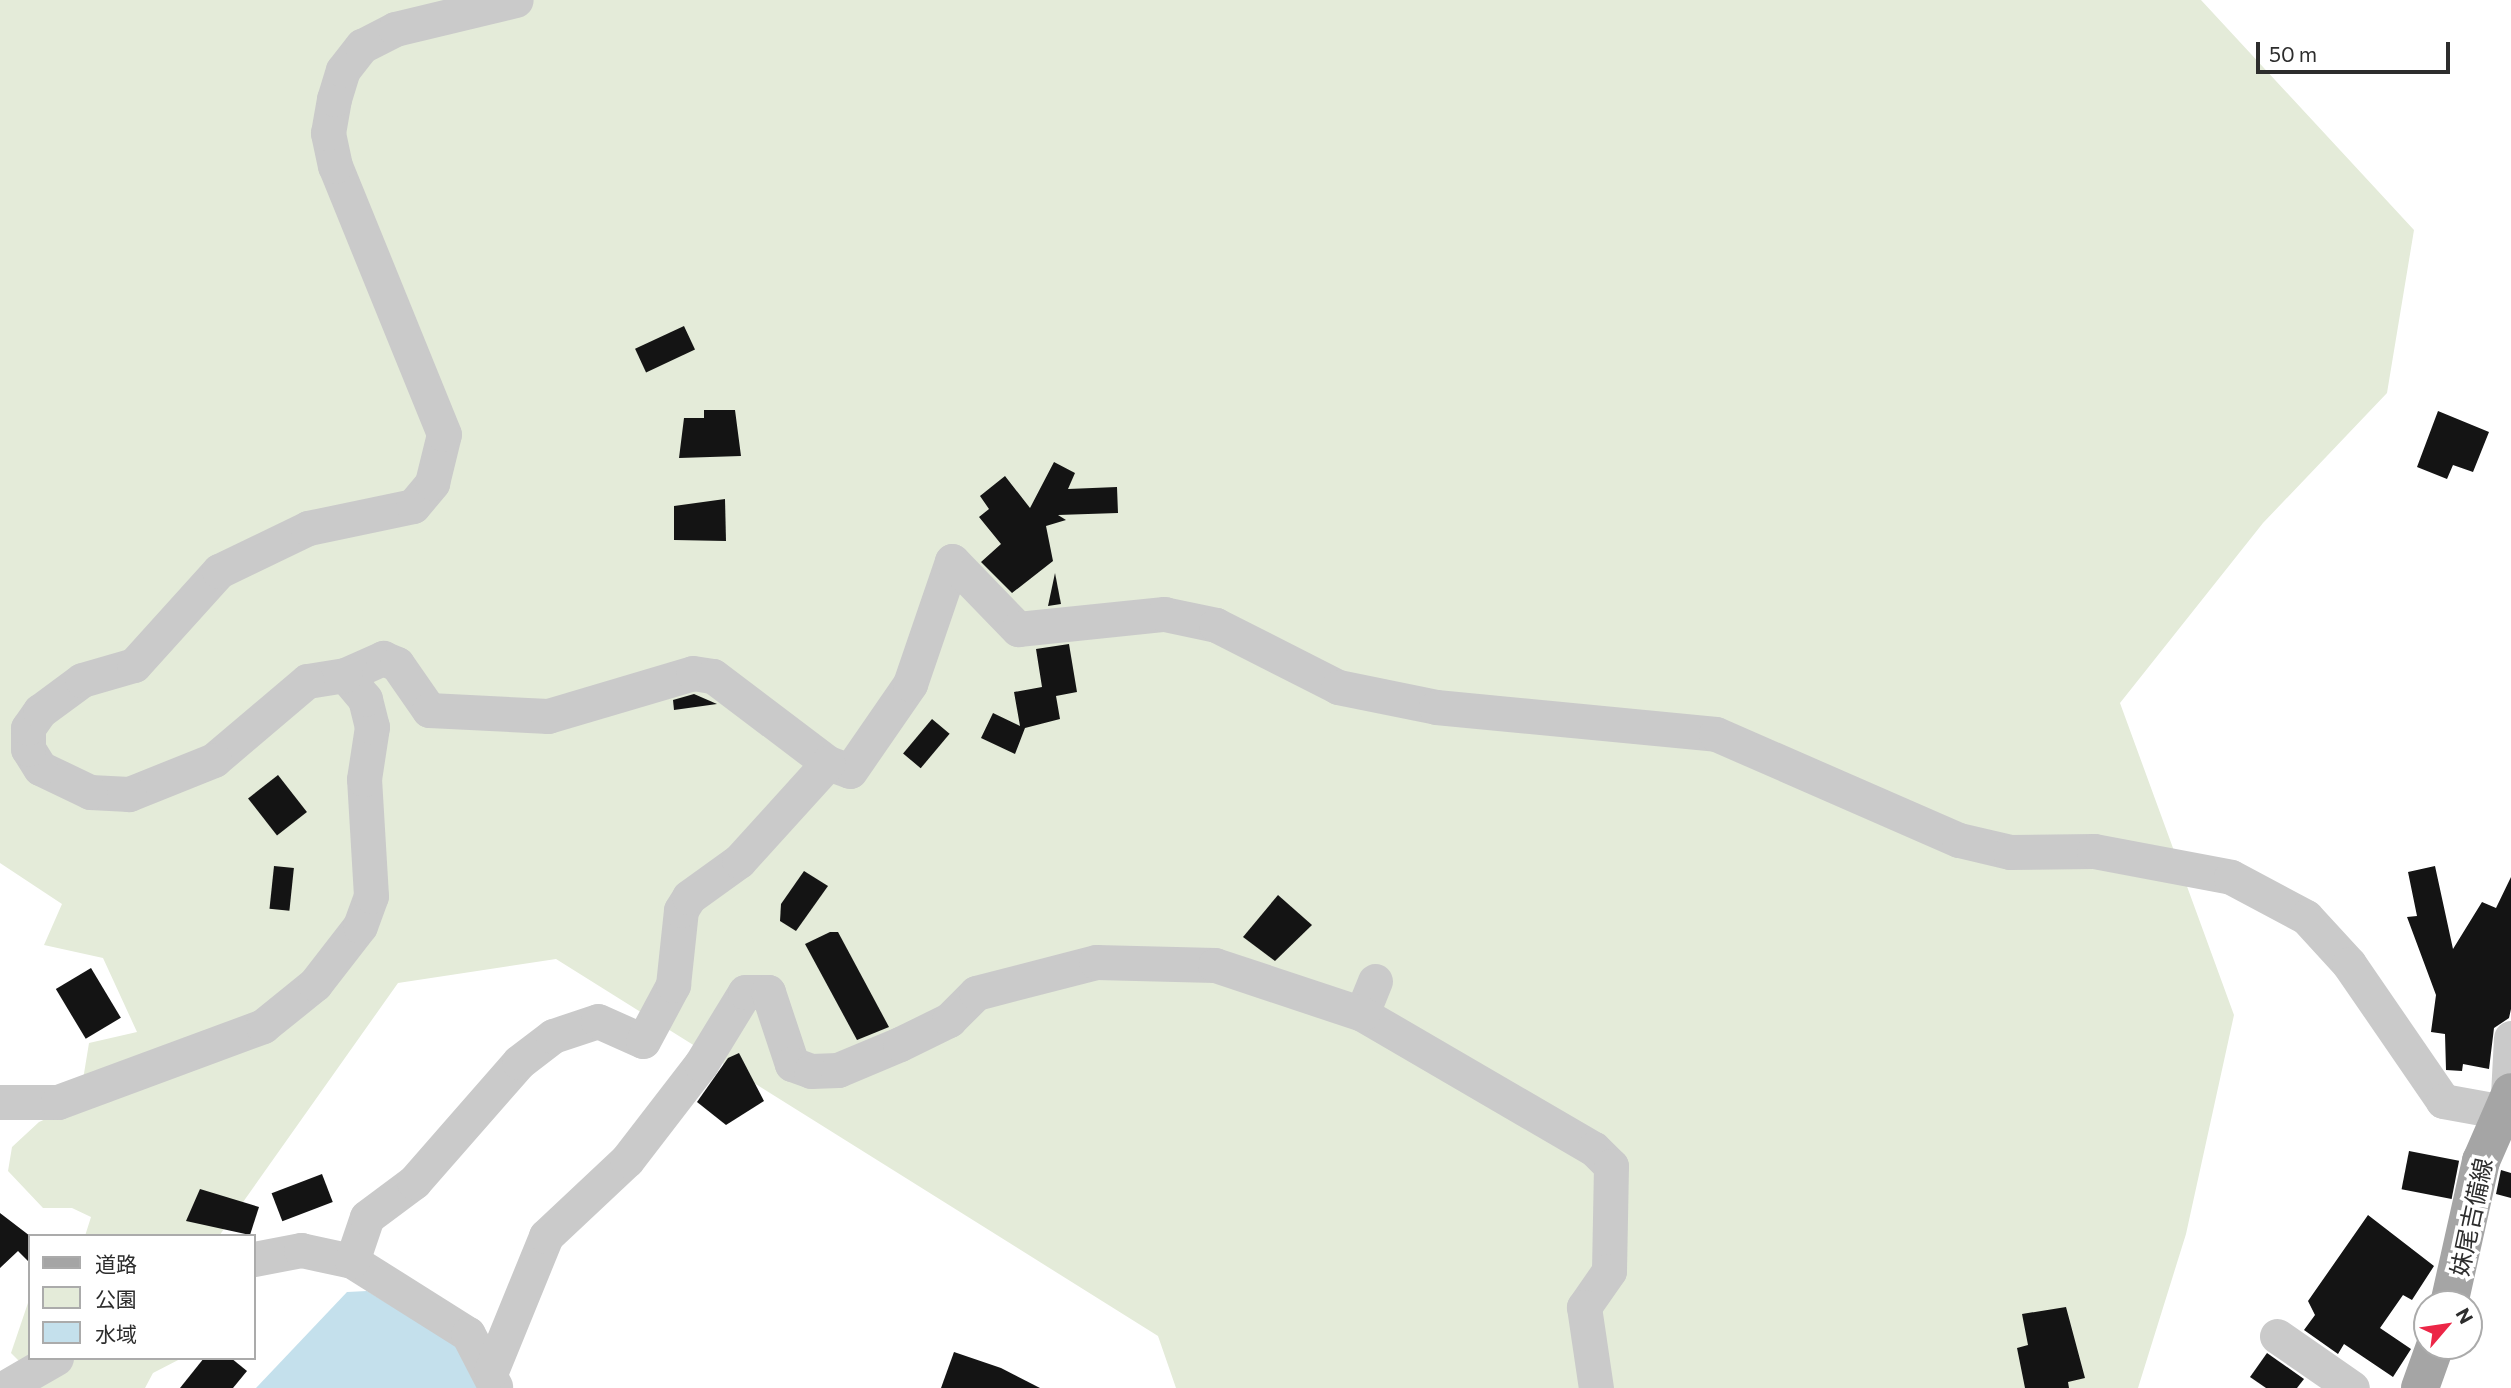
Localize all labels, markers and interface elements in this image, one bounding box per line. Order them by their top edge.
scale bar [2259,28,2453,72]
text: 50 m [2269,41,2317,66]
street label: 妹尾吉備線 [2444,1155,2498,1279]
legend [28,1234,256,1360]
text: 道路 [95,1251,137,1276]
text: 公園 [95,1286,137,1311]
north arrow [2413,1290,2483,1360]
text: N [2452,1304,2479,1327]
text: 水域 [95,1321,137,1346]

